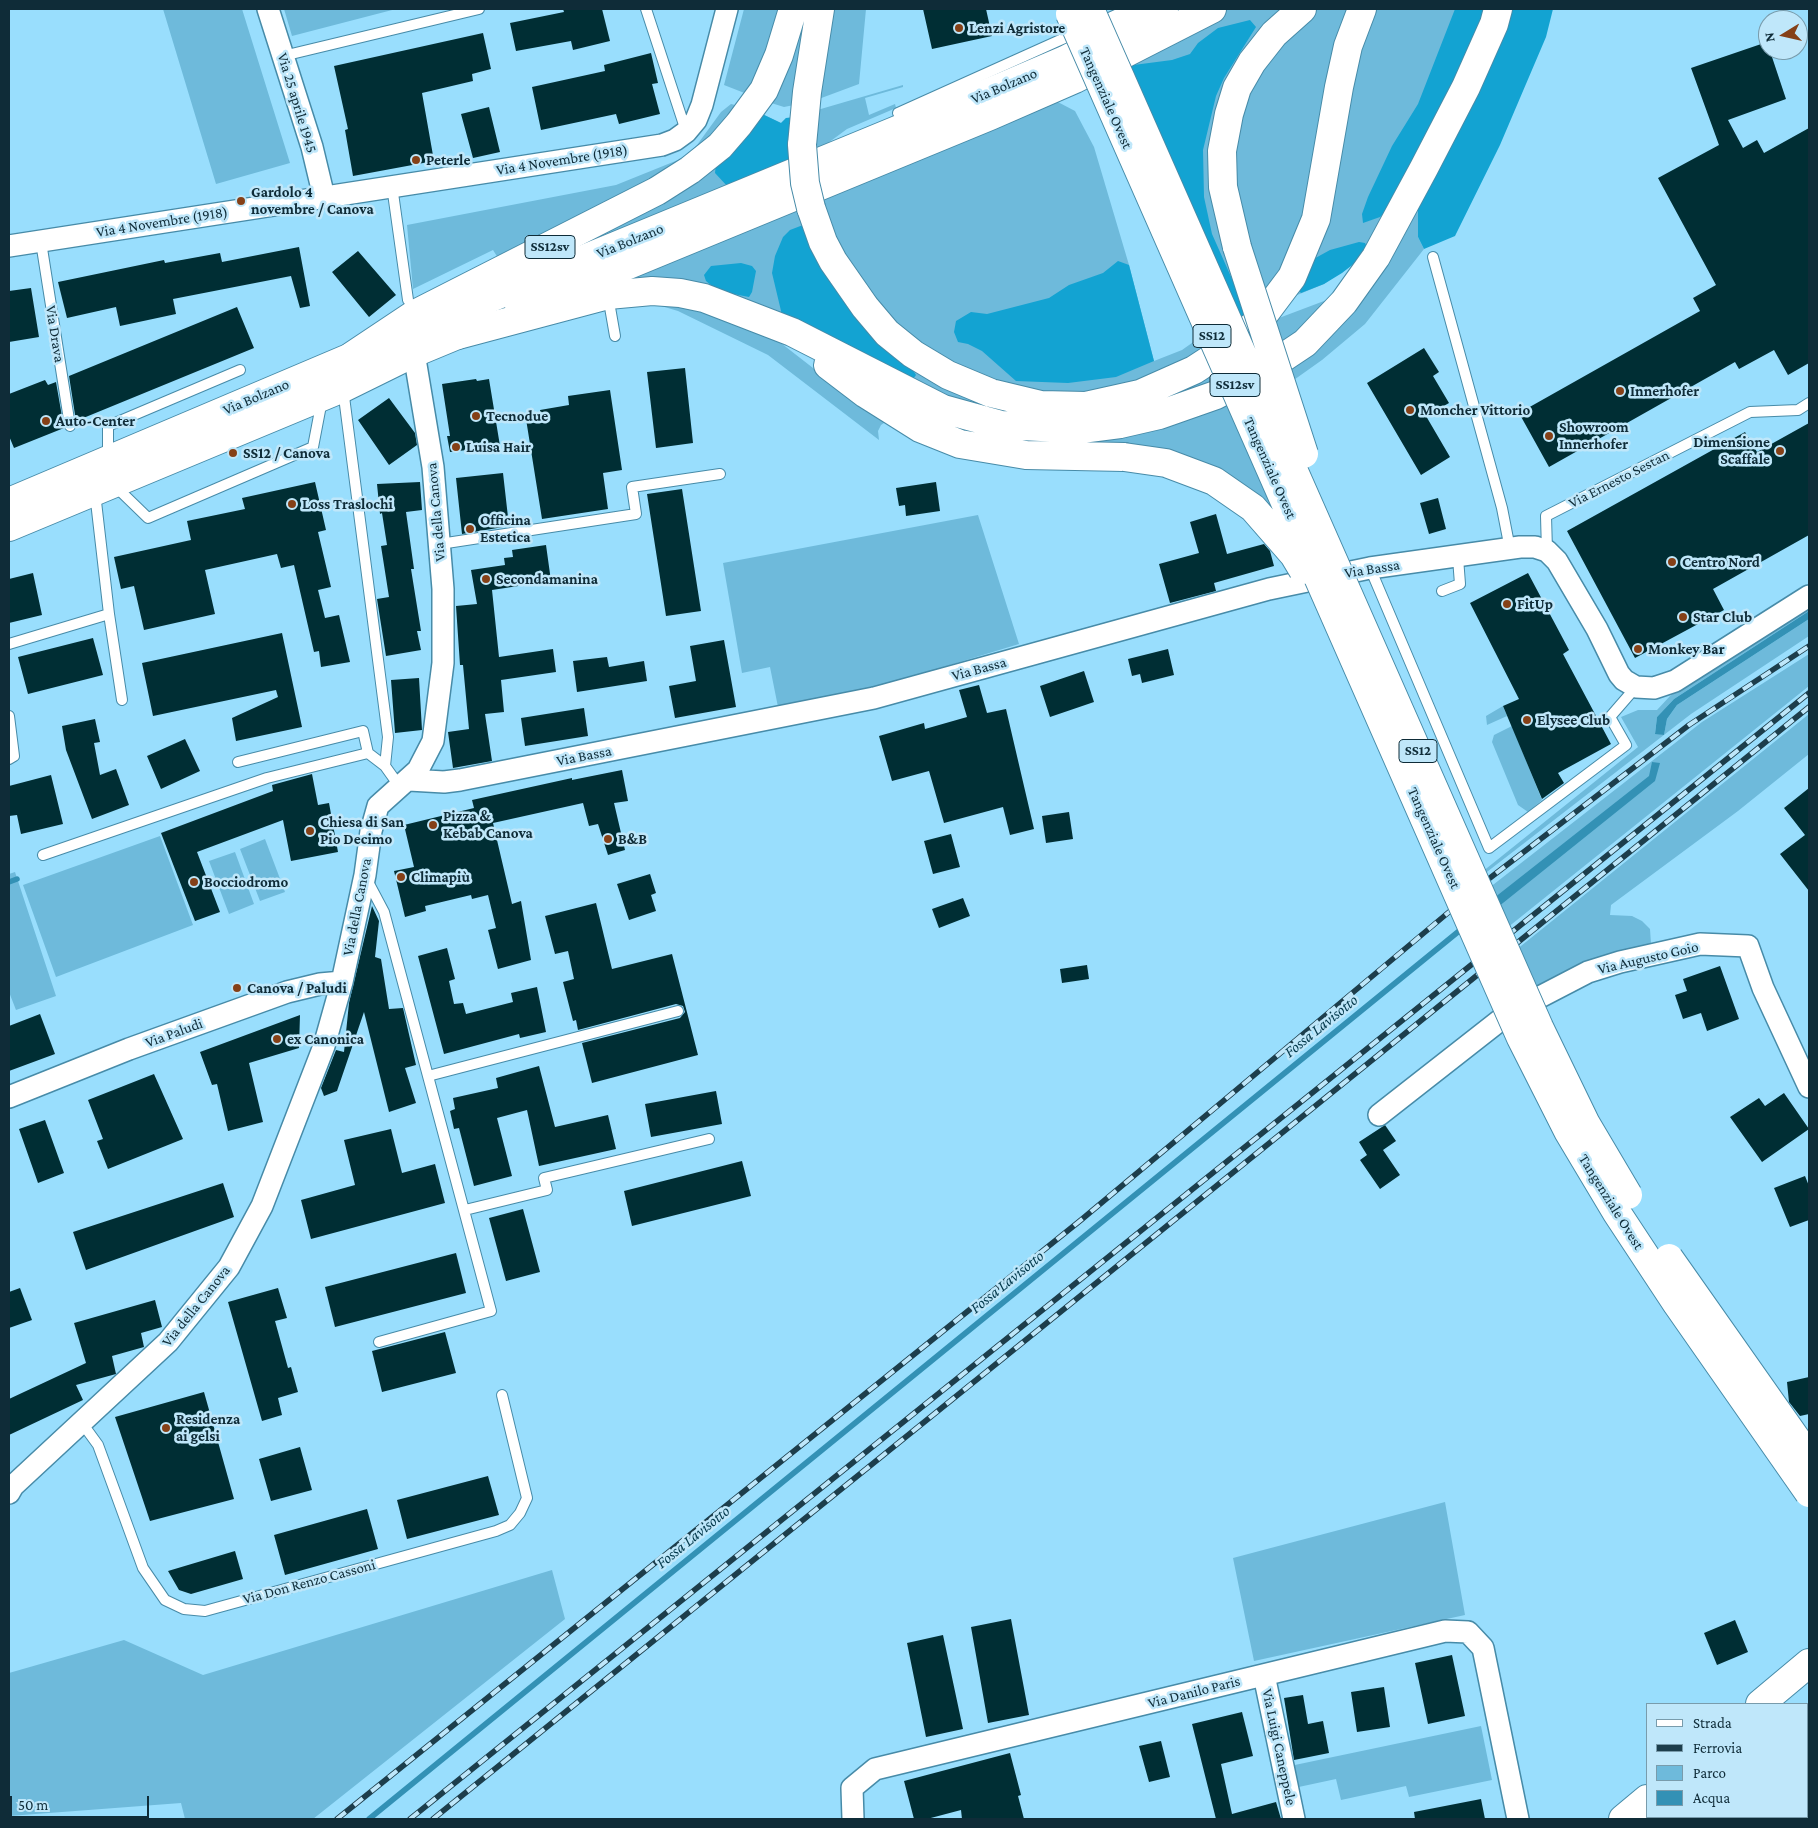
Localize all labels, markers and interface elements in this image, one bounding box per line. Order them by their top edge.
north arrow [1758,10,1808,60]
place label: Lenzi Agristore [969,19,1065,37]
marker: Lenzi Agristore [953,22,965,34]
text: N [1761,31,1778,43]
street label: Tangenziale Ovest [1076,44,1136,152]
street label: Via 25 aprile 1945 [273,51,321,155]
street label: Via Bolzano [968,64,1040,108]
street label: Via 4 Novembre (1918) [495,141,629,179]
place label: Peterle [426,151,470,169]
marker: Peterle [410,154,422,166]
place label: Gardolo 4 novembre / Canova [251,183,374,218]
marker: Gardolo 4 novembre / Canova [235,195,247,207]
street label: Via 4 Novembre (1918) [95,203,229,241]
street label: Via Bolzano [594,219,666,263]
road number: SS12sv [525,236,575,258]
street label: Via Drava [42,304,68,364]
road number: SS12 [1193,324,1231,348]
road number: SS12sv [1210,374,1260,396]
street label: Via Bolzano [220,375,292,419]
place label: Innerhofer [1630,382,1699,400]
marker: Innerhofer [1614,385,1626,397]
place label: Moncher Vittorio [1420,401,1530,419]
marker: Moncher Vittorio [1404,404,1416,416]
place label: Tecnodue [486,407,548,425]
marker: Tecnodue [470,410,482,422]
place label: Auto-Center [56,412,135,430]
street label: Tangenziale Ovest [1240,414,1300,522]
marker: Auto-Center [40,415,52,427]
place label: Showroom Innerhofer [1559,418,1629,453]
marker: Showroom Innerhofer [1543,430,1555,442]
place label: Dimensione Scaffale [1693,433,1770,468]
place label: Luisa Hair [466,438,531,456]
marker: Luisa Hair [450,441,462,453]
place label: SS12 / Canova [243,444,330,462]
marker: Dimensione Scaffale [1774,445,1786,457]
street label: Via Ernesto Sestan [1566,446,1672,512]
marker: SS12 / Canova [227,447,239,459]
street label: Via della Canova [423,462,449,562]
place label: Loss Traslochi [302,495,393,513]
marker: Loss Traslochi [286,498,298,510]
place label: Officina Estetica [480,511,531,546]
marker: Officina Estetica [464,523,476,535]
place label: Centro Nord [1682,553,1760,571]
street label: Via Bassa [1343,556,1401,582]
marker: Centro Nord [1666,556,1678,568]
place label: Secondamanina [496,570,598,588]
marker: Secondamanina [480,573,492,585]
place label: FitUp [1517,595,1553,613]
marker: FitUp [1501,598,1513,610]
place label: Star Club [1693,608,1752,626]
marker: Star Club [1677,611,1689,623]
place label: Monkey Bar [1648,640,1725,658]
marker: Monkey Bar [1632,643,1644,655]
street label: Via Bassa [950,653,1008,685]
place label: Elysee Club [1537,711,1610,729]
marker: Elysee Club [1521,714,1533,726]
road number: SS12 [1399,739,1437,762]
street label: Via Bassa [555,742,613,770]
street label: Tangenziale Ovest [1404,784,1464,892]
place label: Pizza & Kebab Canova [443,807,533,842]
place label: Chiesa di San Pio Decimo [320,813,404,848]
marker: Pizza & Kebab Canova [427,819,439,831]
marker: Chiesa di San Pio Decimo [304,825,316,837]
place label: B&B [618,830,647,848]
marker: B&B [602,833,614,845]
street label: Via della Canova [339,857,375,957]
place label: Climapiù [411,868,470,886]
marker: Climapiù [395,871,407,883]
place label: Bocciodromo [204,873,288,891]
marker: Bocciodromo [188,876,200,888]
street label: Via Augusto Goio [1596,938,1700,978]
place label: Canova / Paludi [247,979,347,997]
marker: Canova / Paludi [231,982,243,994]
water label: Fossa Lavisotto [1280,990,1362,1062]
street label: Via Paludi [143,1014,205,1052]
place label: ex Canonica [287,1030,364,1048]
marker: ex Canonica [271,1033,283,1045]
street label: Tangenziale Ovest [1574,1151,1648,1253]
water label: Fossa Lavisotto [966,1246,1048,1318]
street label: Via della Canova [158,1262,234,1350]
place label: Residenza ai gelsi [176,1410,240,1445]
marker: Residenza ai gelsi [160,1422,172,1434]
water label: Fossa Lavisotto [652,1501,734,1573]
street label: Via Don Renzo Cassoni [241,1556,377,1608]
street label: Via Danilo Paris [1146,1672,1242,1712]
street label: Via Luigi Caneppele [1258,1687,1300,1807]
legend [1646,1703,1808,1818]
text: Strada [1693,1715,1732,1731]
text: Ferrovia [1693,1740,1742,1756]
text: Parco [1693,1765,1726,1781]
scale bar [12,1786,151,1818]
text: Acqua [1693,1790,1730,1806]
text: 50 m [18,1797,48,1813]

